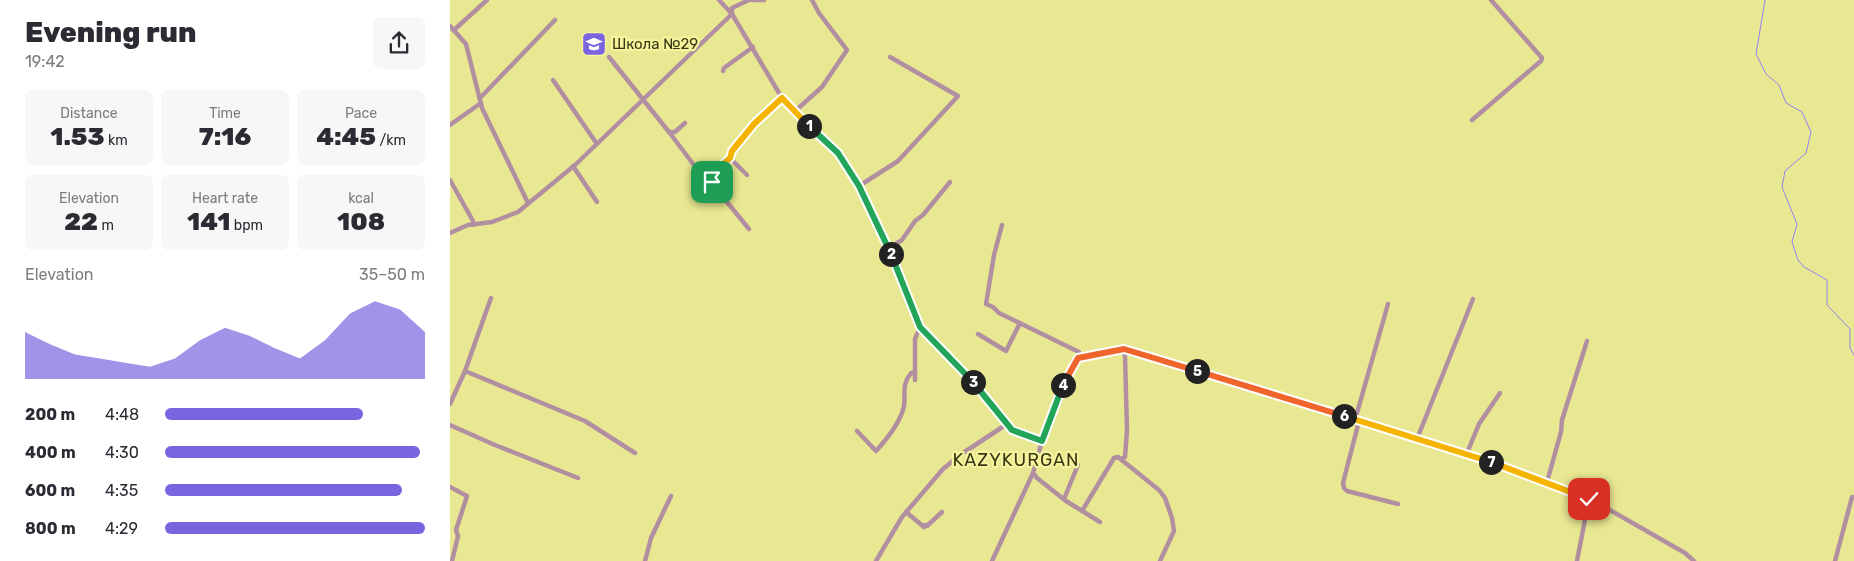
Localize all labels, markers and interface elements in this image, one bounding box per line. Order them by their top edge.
text: Evening run [25,16,196,49]
button: share [373,17,425,69]
school or university icon: Школа №29 [581,31,607,57]
place label: Школа №29 [612,35,698,53]
text: 19:42 [25,52,65,71]
text: Distance [60,105,118,122]
text: Time [209,105,241,122]
text: Pace [345,105,377,122]
pin: 1 [796,114,822,138]
text: 1 [806,118,813,135]
text: 1.53 [50,122,105,151]
text: 7:16 [199,122,251,151]
text: 4:45 [316,122,376,151]
text: km [105,132,128,149]
text: /km [376,132,406,149]
pin [691,161,733,203]
icon: arrive [698,168,726,196]
text: Elevation [59,190,119,207]
text: Heart rate [192,190,258,207]
text: kcal [348,190,374,207]
text: 22 [64,207,98,236]
text: 141 [187,207,230,236]
text: 108 [337,207,385,236]
text: m [98,217,114,234]
text: bpm [230,217,263,234]
pin: 2 [878,242,904,266]
text: 2 [887,246,896,263]
text: Elevation [25,265,94,284]
text: 35–50 m [359,265,425,284]
pin: 5 [1184,358,1210,384]
text: 5 [1193,363,1202,380]
pin: 3 [960,370,986,394]
pin: 4 [1050,372,1076,398]
text: 3 [969,374,978,391]
text: 4 [1059,377,1068,394]
pin: 6 [1332,404,1356,428]
text: 200 m [25,405,75,424]
text: 4:48 [105,405,139,424]
text: 6 [1340,408,1349,425]
text: 400 m [25,443,76,462]
text: 4:30 [105,443,139,462]
district label: KAZYKURGAN [952,449,1080,471]
pin: 7 [1478,450,1504,474]
text: 7 [1487,454,1496,471]
pin [1568,478,1610,520]
text: 600 m [25,481,75,500]
text: 4:35 [105,481,138,500]
icon: check [1575,485,1603,513]
text: 800 m [25,519,76,538]
text: 4:29 [105,519,138,538]

